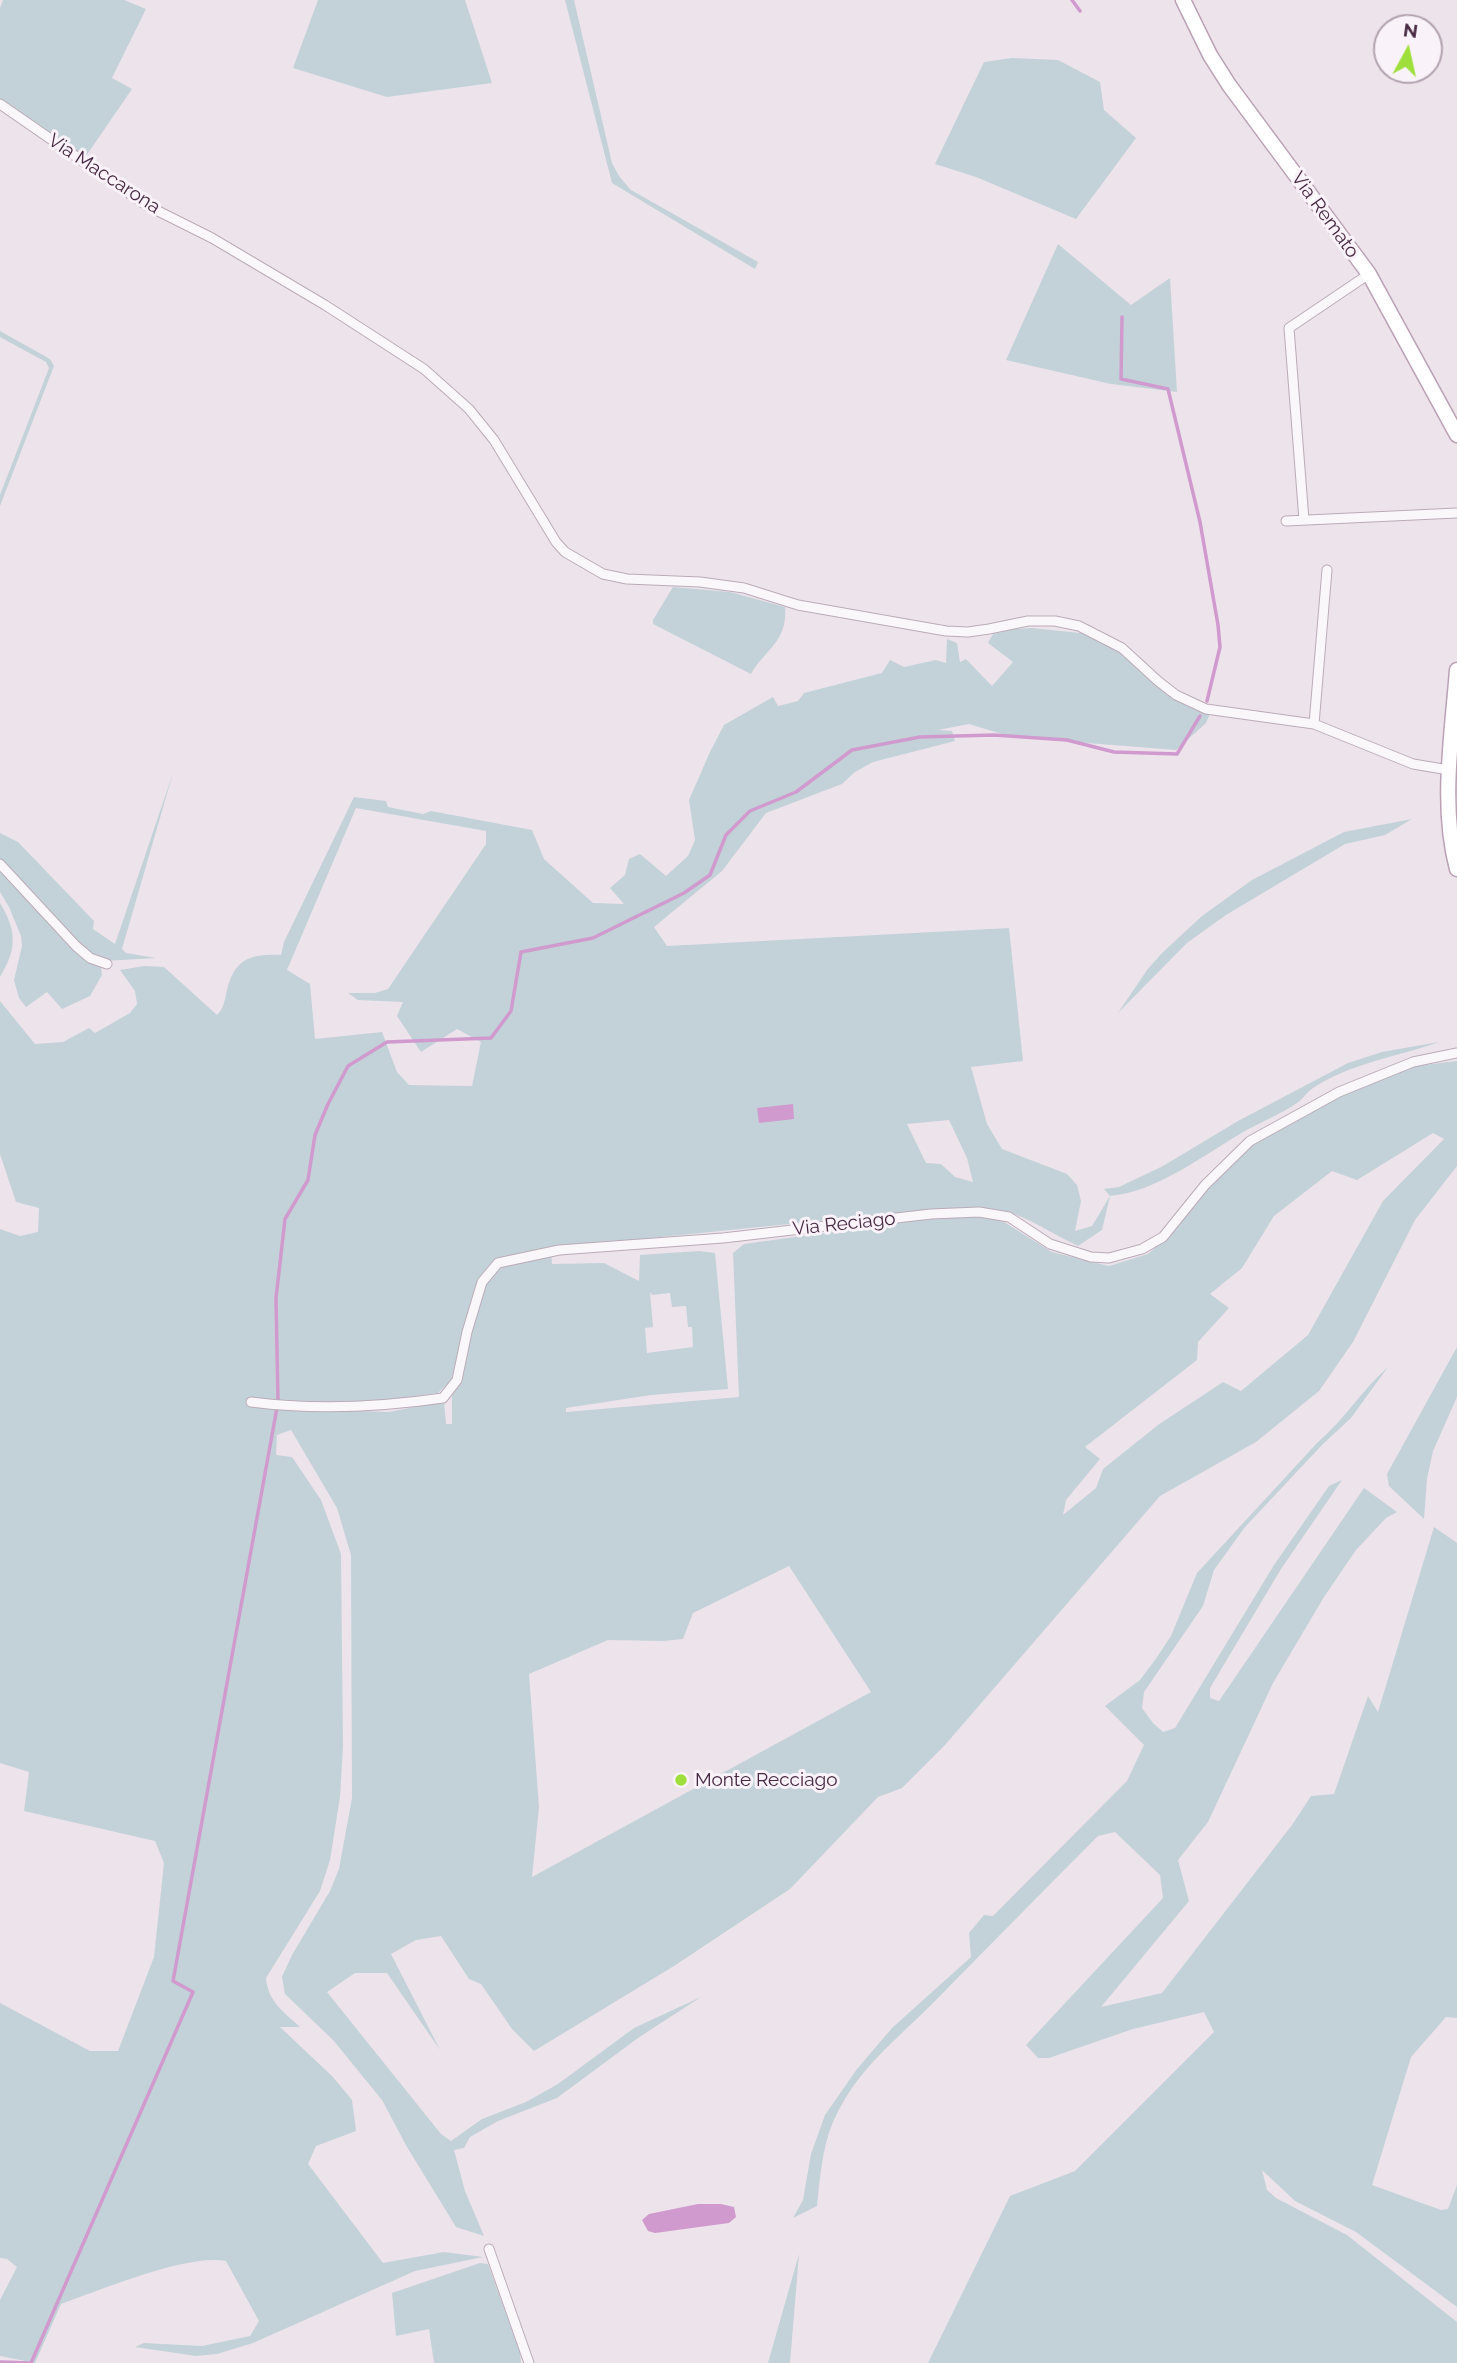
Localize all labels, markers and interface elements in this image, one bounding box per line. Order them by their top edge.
north arrow [1373,14,1443,84]
text: N [1402,18,1419,42]
street label: Via Maccarona [44,129,164,219]
street label: Via Remato [1286,168,1364,262]
street label: Via Reciago [791,1207,897,1241]
place label: Monte Recciago [695,1769,838,1791]
marker: Monte Recciago [673,1772,689,1788]

